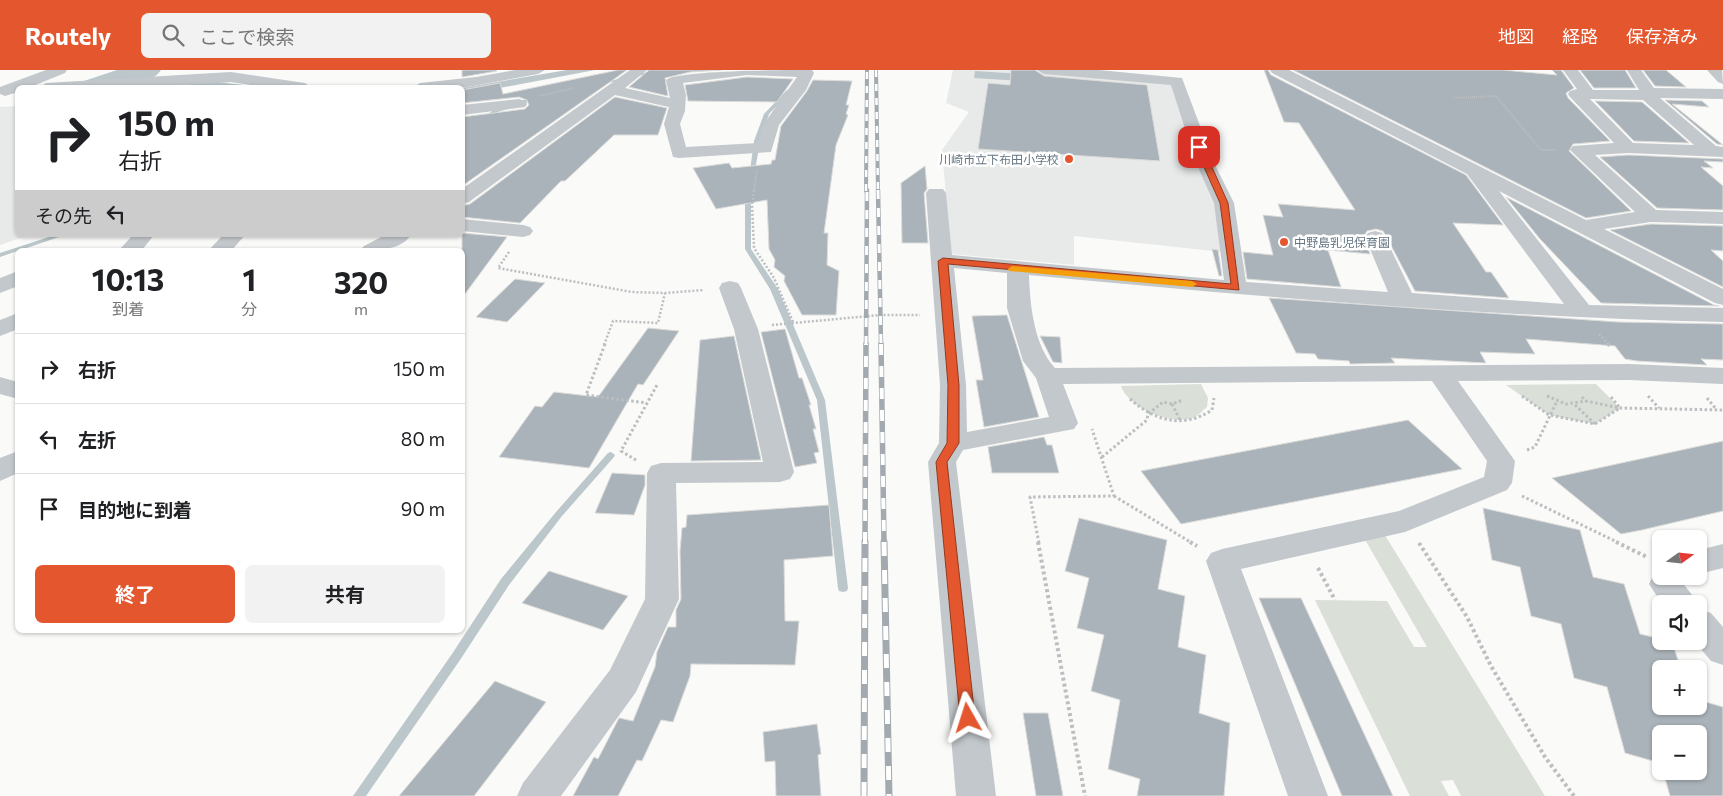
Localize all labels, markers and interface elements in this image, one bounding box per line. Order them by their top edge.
search box [141,13,491,58]
text: Routely [25,21,111,50]
icon: search [159,21,187,49]
text: ここで検索 [199,25,294,48]
text: 地図 [1498,25,1534,47]
text: 経路 [1562,25,1598,47]
text: 保存済み [1626,25,1698,47]
text: 150 m [118,100,215,143]
icon: right [35,105,100,170]
pin [1178,126,1220,168]
icon: arrive [1185,133,1213,161]
text: 右折 [118,147,162,174]
place label: 川崎市立下布田小学校 [939,152,1059,166]
marker: 川崎市立下布田小学校 [1063,153,1075,165]
icon: left [102,200,130,228]
text: その先 [35,204,92,227]
place label: 中野島乳児保育園 [1294,235,1390,249]
marker: 中野島乳児保育園 [1278,236,1290,248]
text: 10:13 [92,260,164,297]
text: 1 [242,260,256,297]
text: 320 [334,263,388,300]
text: 到着 [112,299,144,318]
text: 分 [241,299,257,318]
text: m [354,299,368,318]
icon: right [35,355,63,383]
text: 150 m [393,357,445,380]
text: 右折 [78,358,116,381]
icon: left [35,425,63,453]
text: 80 m [401,427,445,450]
text: 左折 [78,428,116,451]
icon: arrive [35,495,63,523]
text: 90 m [401,497,445,520]
text: 目的地に到着 [78,498,192,521]
north arrow [1652,530,1708,585]
map controls [1652,530,1707,780]
button: 終了 [35,565,235,623]
button: 共有 [245,565,445,623]
button: sound [1652,595,1707,650]
button: + [1652,660,1707,715]
position arrow [941,691,993,743]
button: − [1652,725,1707,780]

